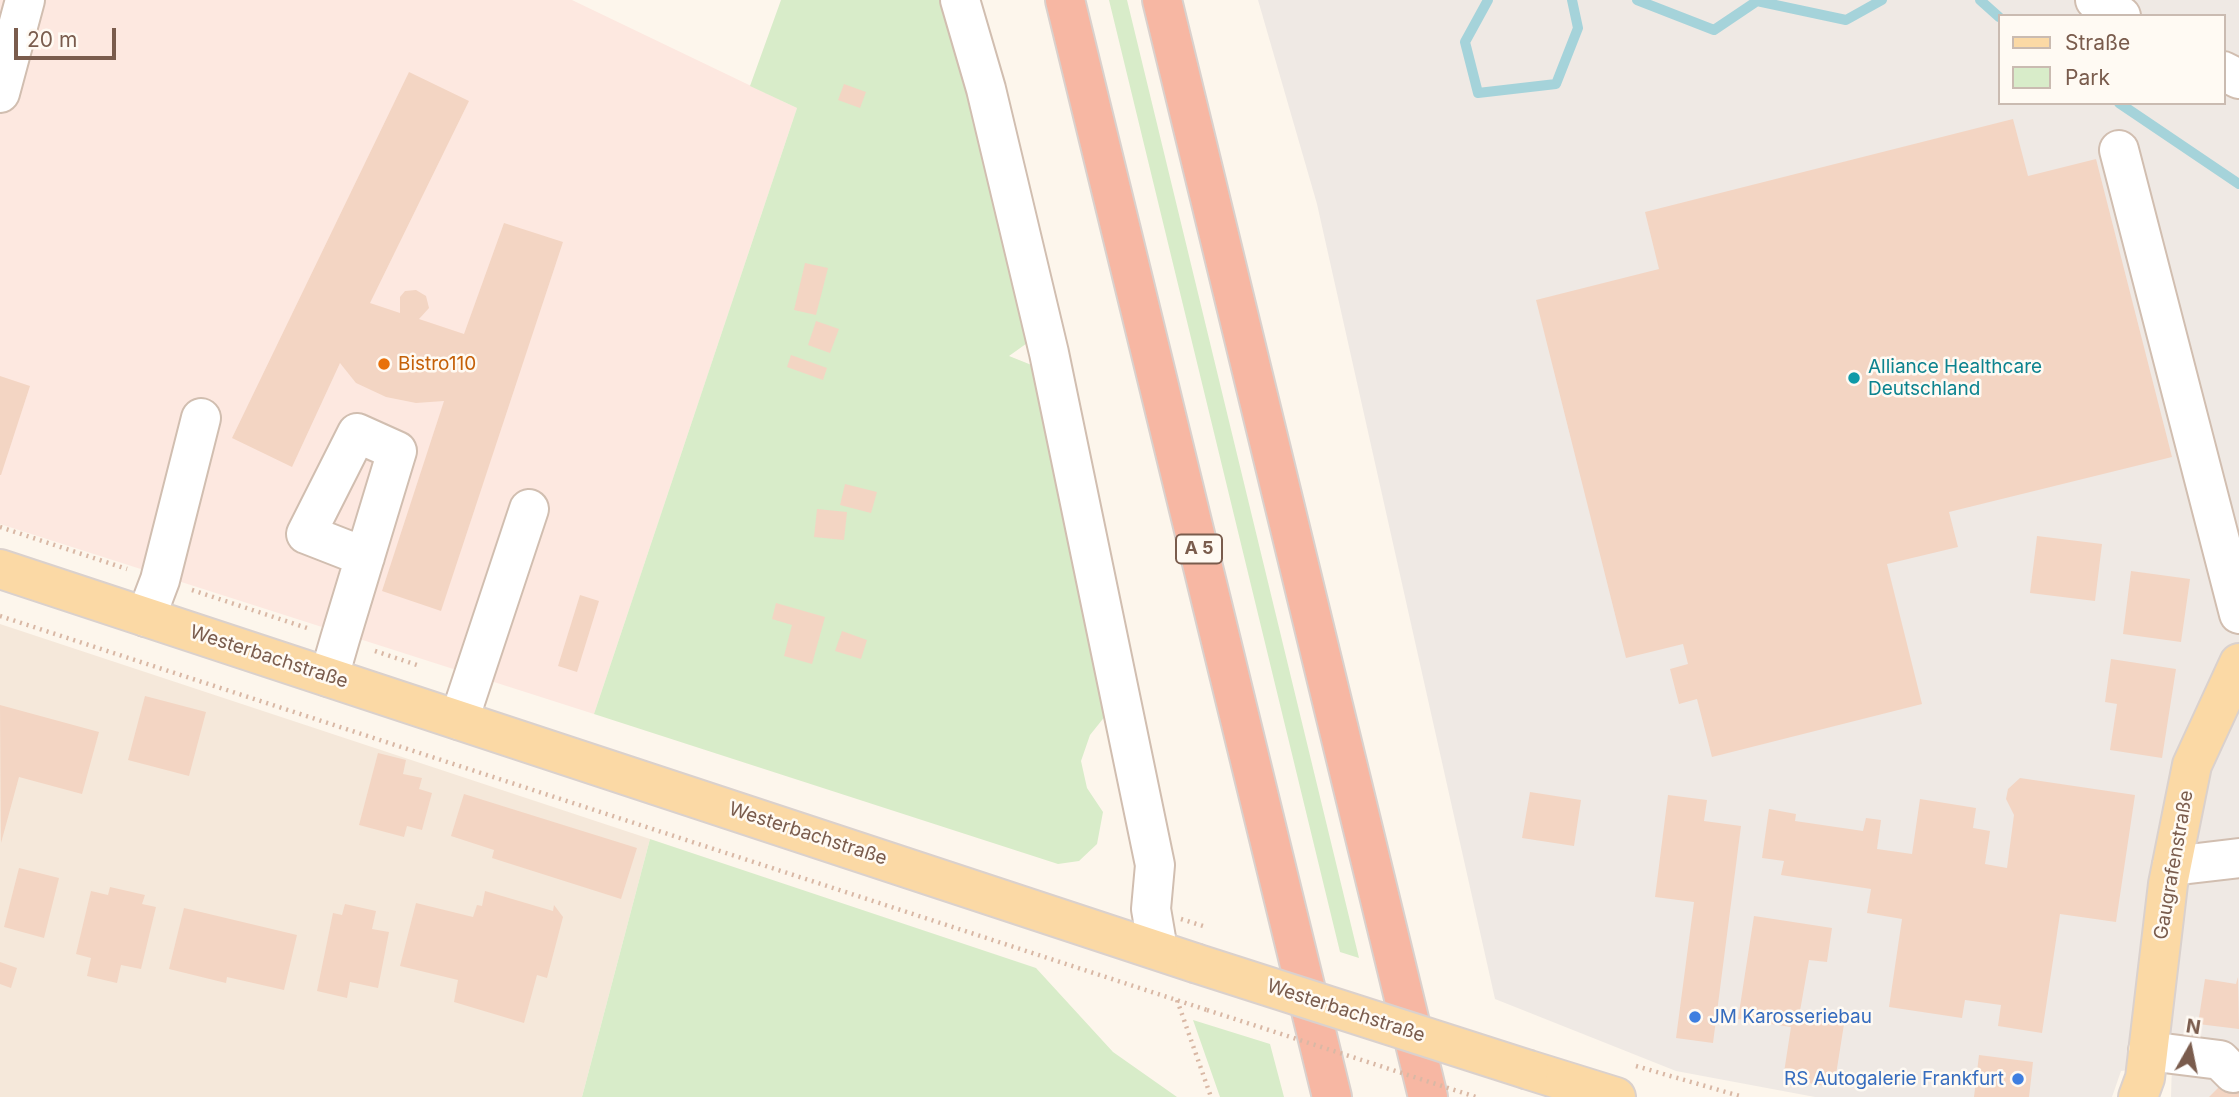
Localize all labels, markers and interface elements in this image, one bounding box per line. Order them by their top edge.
scale bar [18,14,119,58]
legend [1997,14,2225,105]
text: 20 m [27,27,77,52]
text: Straße [2065,30,2130,55]
text: Park [2065,65,2110,90]
place label: Bistro110 [398,353,476,375]
marker: Bistro110 [376,356,392,372]
place label: Alliance Healthcare Deutschland [1868,356,2042,400]
marker: Alliance Healthcare Deutschland [1846,370,1862,386]
road number: A 5 [1176,534,1222,564]
street label: Westerbachstraße [187,621,351,693]
street label: Gaugrafenstraße [2150,789,2198,941]
street label: Westerbachstraße [726,798,890,870]
street label: Westerbachstraße [1264,975,1428,1047]
place label: JM Karosseriebau [1709,1006,1872,1028]
marker: JM Karosseriebau [1687,1009,1703,1025]
north arrow [2155,1013,2225,1083]
text: N [2184,1014,2202,1039]
place label: RS Autogalerie Frankfurt [1784,1068,2004,1090]
marker: RS Autogalerie Frankfurt [2010,1071,2026,1087]

